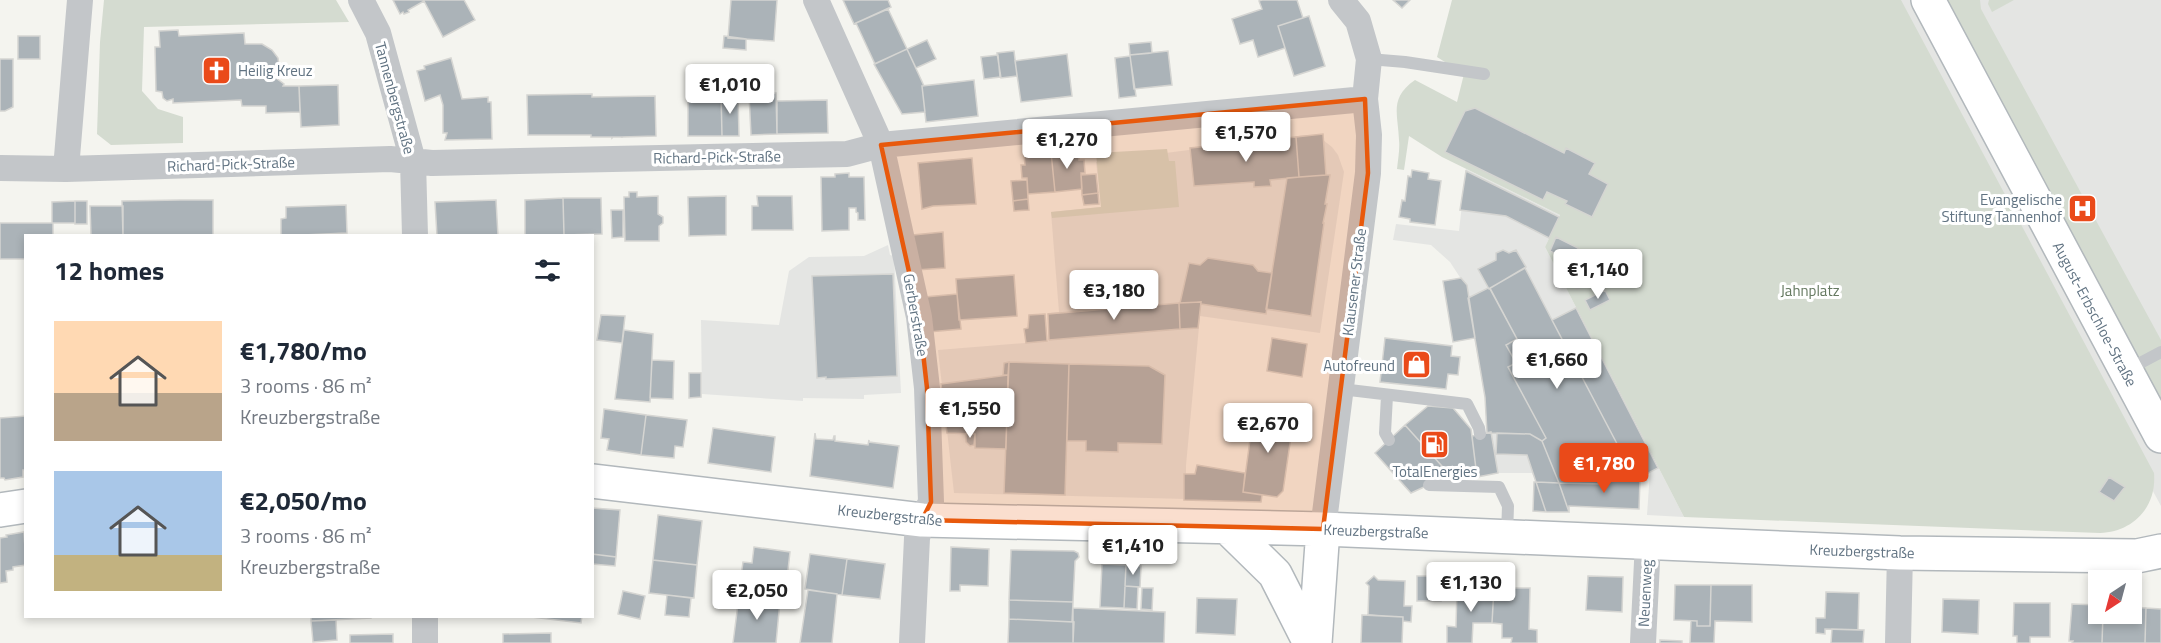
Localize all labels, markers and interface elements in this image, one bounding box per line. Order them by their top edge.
street label: Tannenbergstraße [369,39,421,157]
church icon: Heilig Kreuz [201,54,233,86]
place label: Heilig Kreuz [238,59,313,82]
pin: €1,010 [681,64,779,115]
text: €1,010 [699,68,761,99]
pin: €1,570 [1197,112,1295,163]
text: €1,570 [1215,116,1277,147]
pin: €1,270 [1018,119,1116,170]
text: €1,270 [1036,123,1098,154]
street label: Richard-Pick-Straße [653,144,781,170]
street label: Richard-Pick-Straße [167,150,295,178]
place label: Evangelische Stiftung Tannenhof [1941,188,2062,228]
hospital icon: Evangelische Stiftung Tannenhof [2067,192,2099,224]
street label: Klausener Straße [1336,227,1372,337]
street label: August-Erbschloe-Straße [2047,237,2143,391]
pin: €1,140 [1549,249,1647,300]
text: 12 homes [54,251,164,290]
text: €1,140 [1567,253,1629,284]
icon: filters [531,254,564,287]
pin: €3,180 [1065,270,1163,321]
street label: Gerberstraße [897,272,935,358]
text: €3,180 [1083,274,1145,305]
park label: Jahnplatz [1781,279,1840,302]
text: €1,780/mo [240,331,367,370]
pin: €1,660 [1508,339,1606,390]
text: €1,660 [1526,343,1588,374]
icon: home [102,345,174,417]
shop icon: Autofreund [1400,349,1432,381]
place label: Autofreund [1323,354,1395,377]
text: 3 rooms · 86 m² [240,370,372,401]
pin: €1,550 [921,388,1019,439]
text: €1,550 [939,392,1001,423]
text: Kreuzbergstraße [240,401,380,432]
pin: €2,670 [1219,403,1317,454]
text: €2,670 [1237,407,1299,438]
fuel station icon: TotalEnergies [1419,428,1451,460]
pin: €1,780 [1555,443,1653,494]
text: €1,780 [1573,447,1635,478]
place label: TotalEnergies [1392,460,1478,483]
text: €2,050/mo [240,481,367,520]
icon: home [102,495,174,567]
street label: Kreuzbergstraße [836,498,944,532]
street label: Kreuzbergstraße [1323,518,1429,544]
text: 3 rooms · 86 m² [240,520,372,551]
pin: €1,410 [1084,525,1182,576]
text: €1,410 [1102,529,1164,560]
street label: Kreuzbergstraße [1809,538,1915,564]
text: Kreuzbergstraße [240,551,380,582]
street label: Neuenweg [1632,558,1658,627]
pin: €1,130 [1422,562,1520,613]
text: €1,130 [1440,566,1502,597]
pin: €2,050 [708,570,806,621]
north arrow [2088,570,2142,624]
map controls [2088,570,2142,624]
text: €2,050 [726,574,788,605]

